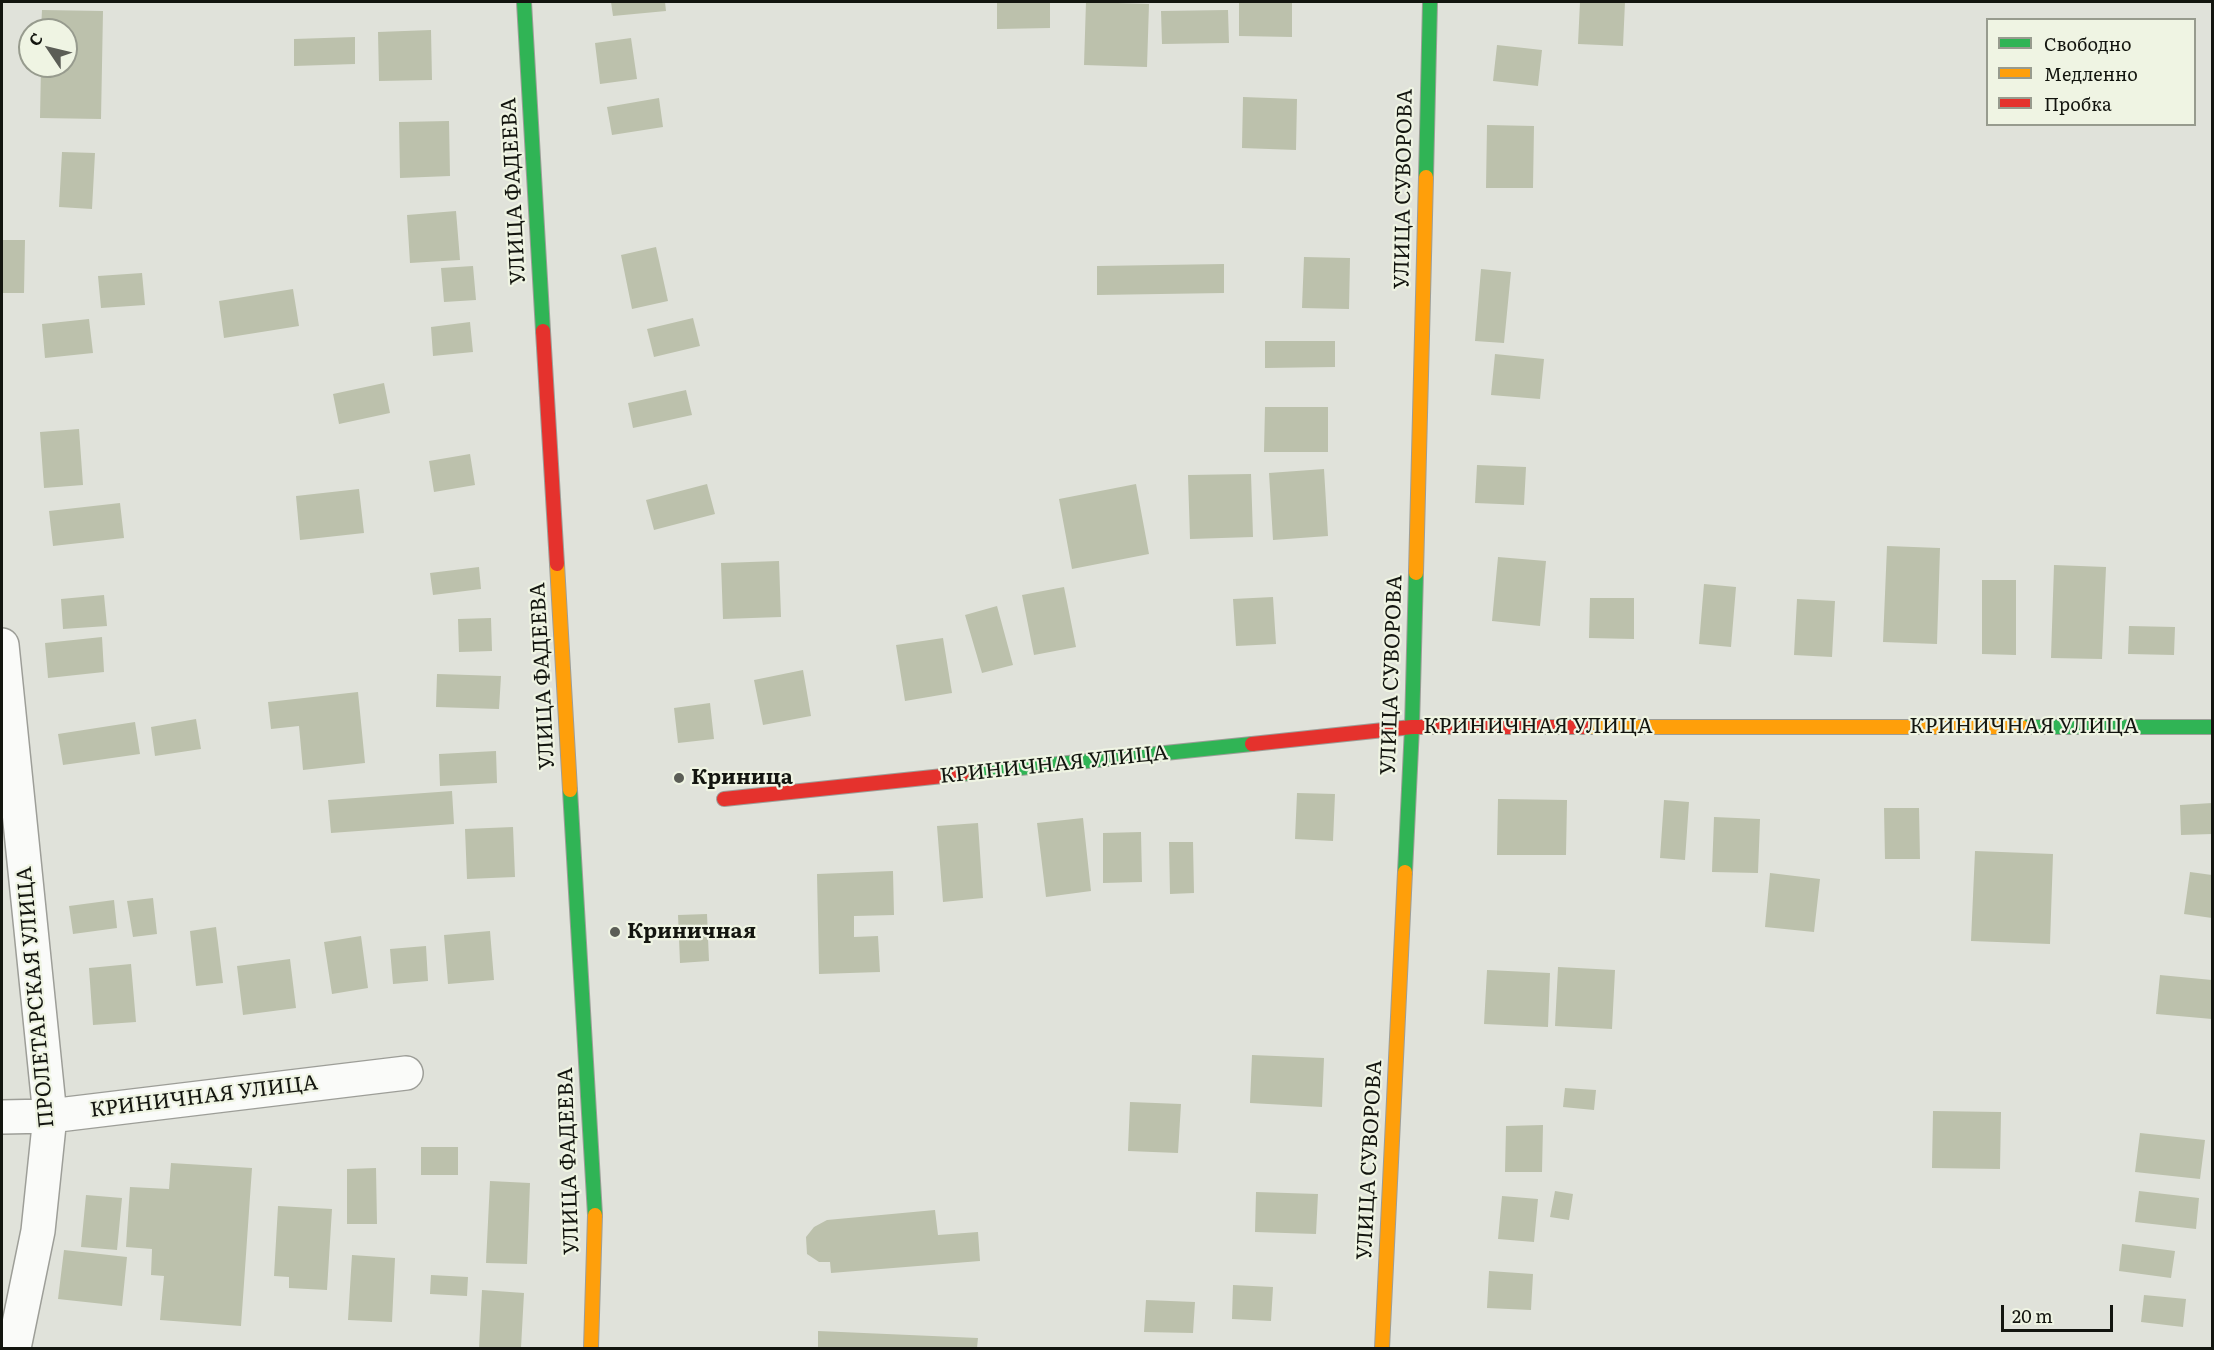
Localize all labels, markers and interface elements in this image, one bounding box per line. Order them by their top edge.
north arrow [18,18,78,78]
legend [1986,18,2196,126]
text: С [22,27,48,50]
text: Свободно [2044,30,2132,57]
text: Медленно [2044,60,2138,87]
street label: УЛИЦА СУВОРОВА [1390,89,1418,289]
text: Пробка [2044,90,2112,117]
street label: УЛИЦА ФАДЕЕВА [497,97,531,285]
street label: УЛИЦА СУВОРОВА [1376,574,1408,776]
street label: УЛИЦА ФАДЕЕВА [526,582,560,770]
street label: КРИНИЧНАЯ УЛИЦА [1423,714,1653,740]
street label: КРИНИЧНАЯ УЛИЦА [1909,714,2139,740]
street label: КРИНИЧНАЯ УЛИЦА [939,740,1169,790]
place label: Криница [691,765,793,791]
marker: Криница [672,771,686,785]
street label: ПРОЛЕТАРСКАЯ УЛИЦА [12,865,60,1129]
place label: Криничная [627,919,756,945]
marker: Криничная [608,925,622,939]
street label: УЛИЦА СУВОРОВА [1352,1059,1388,1261]
street label: УЛИЦА ФАДЕЕВА [553,1067,585,1255]
street label: КРИНИЧНАЯ УЛИЦА [89,1071,319,1123]
scale bar [2004,1293,2116,1331]
text: 20 m [2012,1302,2053,1329]

